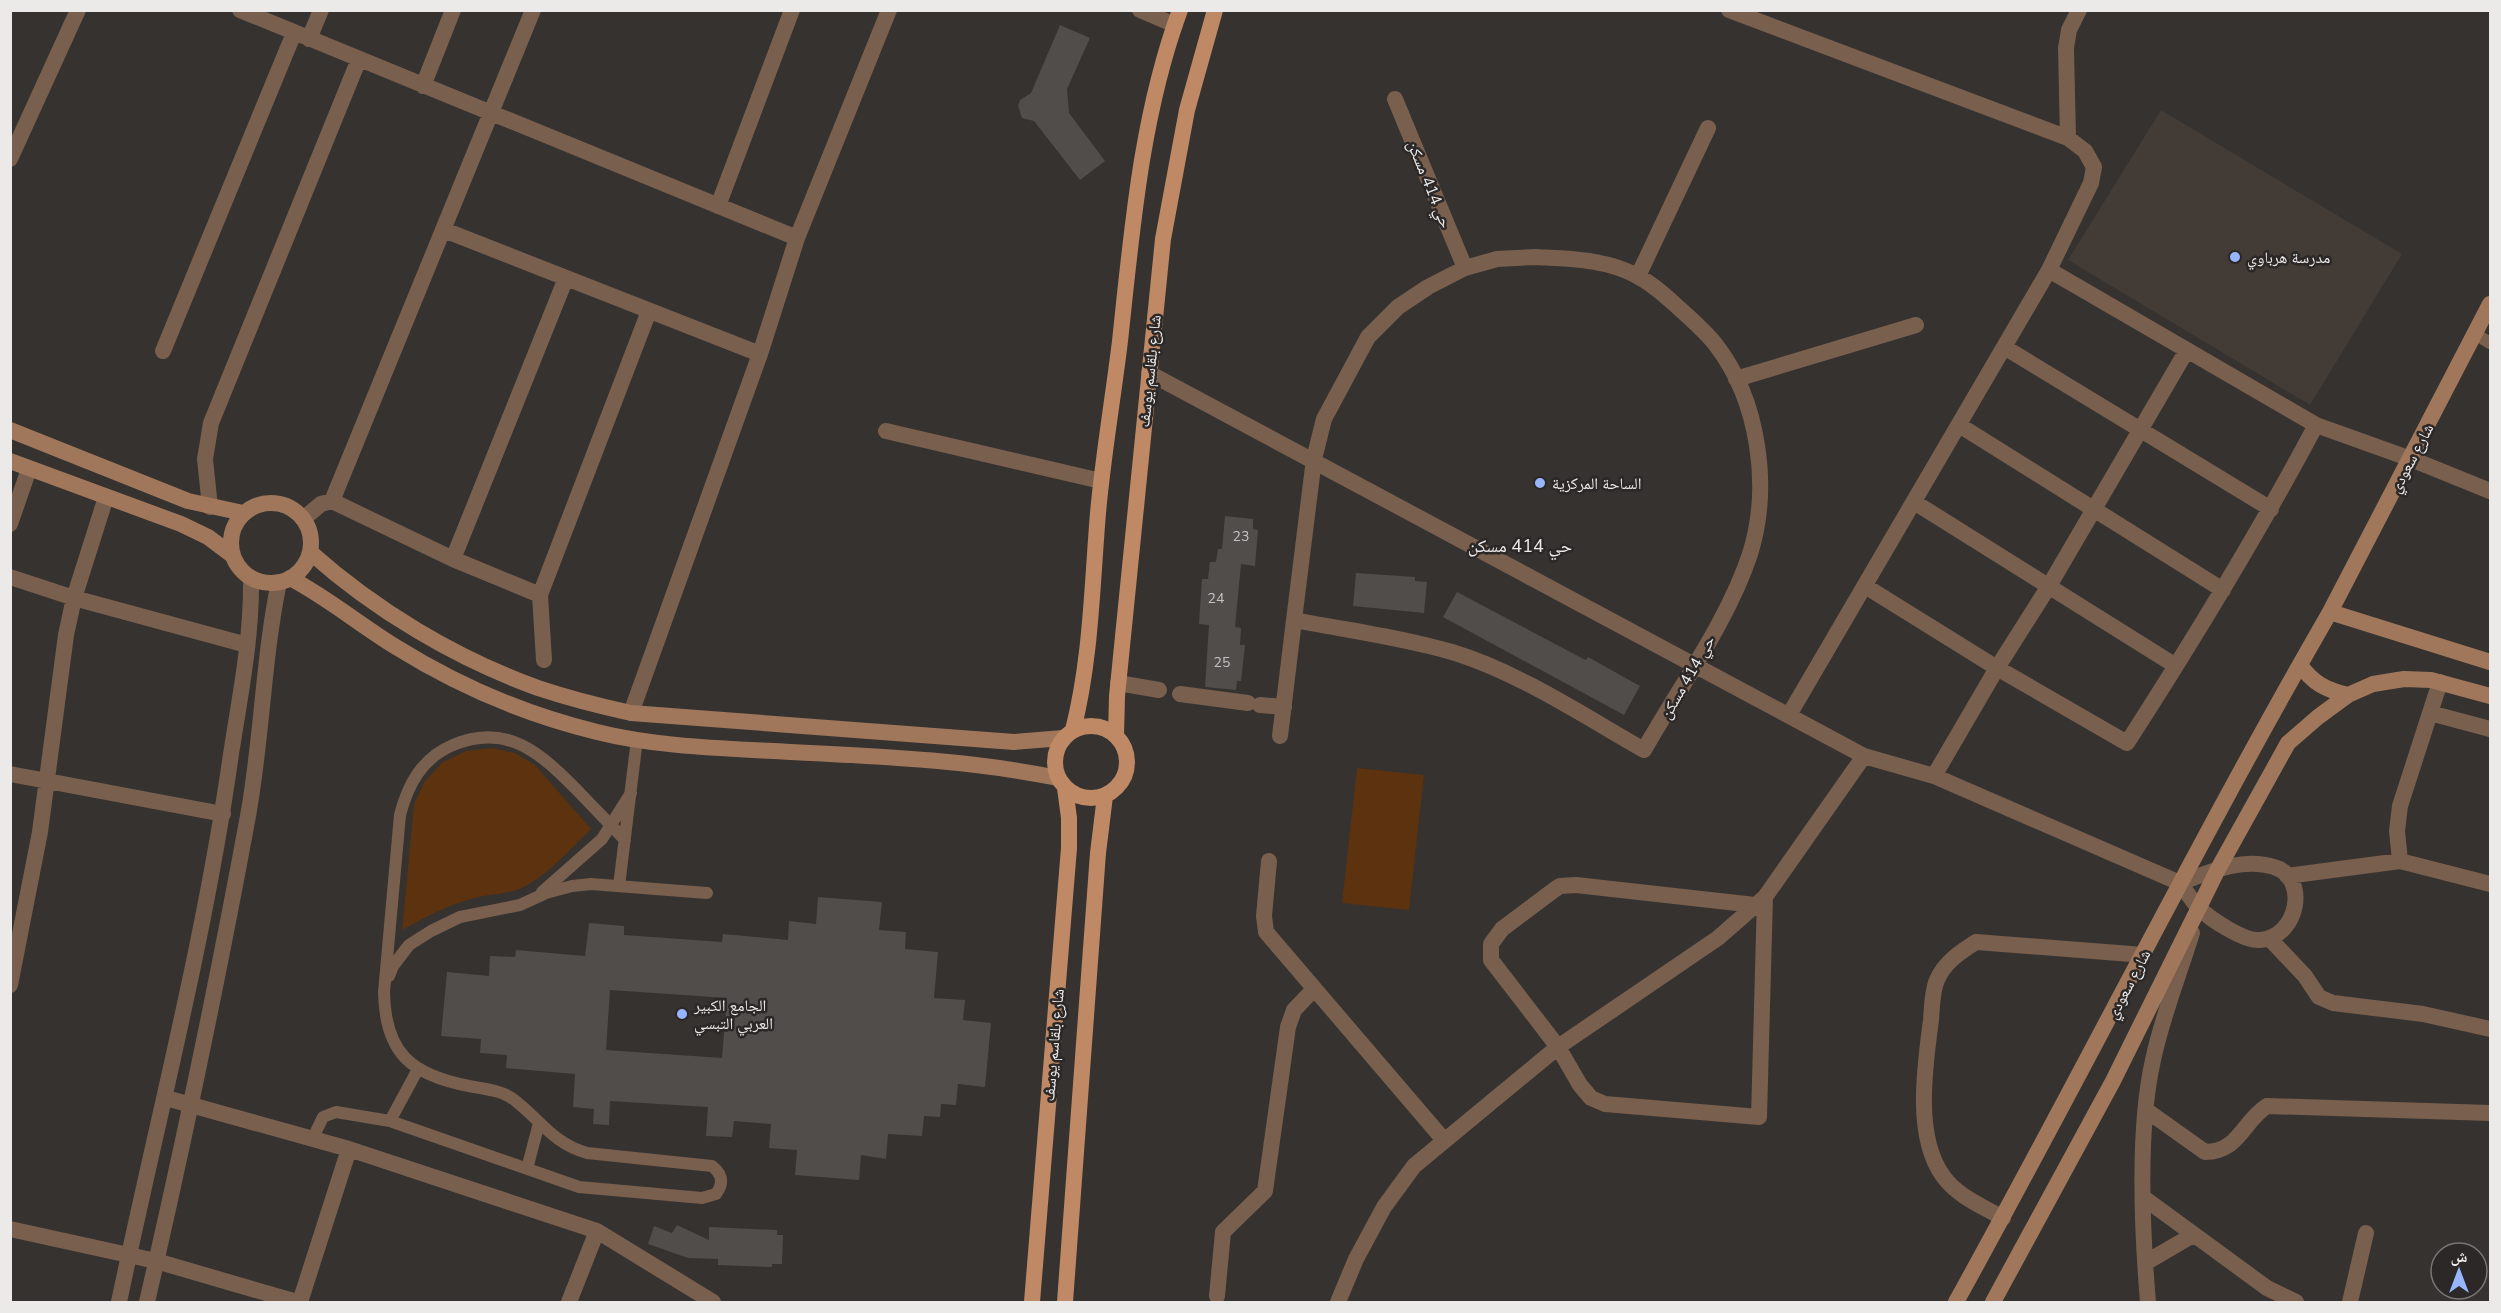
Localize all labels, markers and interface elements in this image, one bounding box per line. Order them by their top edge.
street label: حي 414 مسكن [1401,137,1457,232]
place label: مدرسة هرباوي [2247,247,2330,270]
marker: مدرسة هرباوي [2228,250,2242,264]
street label: شارع بلقاسم يوسف [1133,314,1167,428]
street label: شارع سعودي [2384,420,2440,498]
place label: الساحة المركزية [1552,473,1641,495]
marker: الساحة المركزية [1533,476,1547,490]
house number: 23 [1233,527,1249,546]
district label: حي 414 مسكن [1468,534,1572,561]
house number: 24 [1208,589,1224,608]
street label: حي 414 مسكن [1655,632,1722,724]
house number: 25 [1214,653,1230,672]
street label: شارع سعودي [2101,946,2157,1024]
street label: شارع بلقاسم يوسف [1038,988,1070,1102]
place label: الجامع الكبير العربي التبسي [693,995,773,1036]
marker: الجامع الكبير العربي التبسي [675,1007,689,1021]
north arrow [2429,1241,2489,1301]
text: ش [2451,1246,2468,1268]

